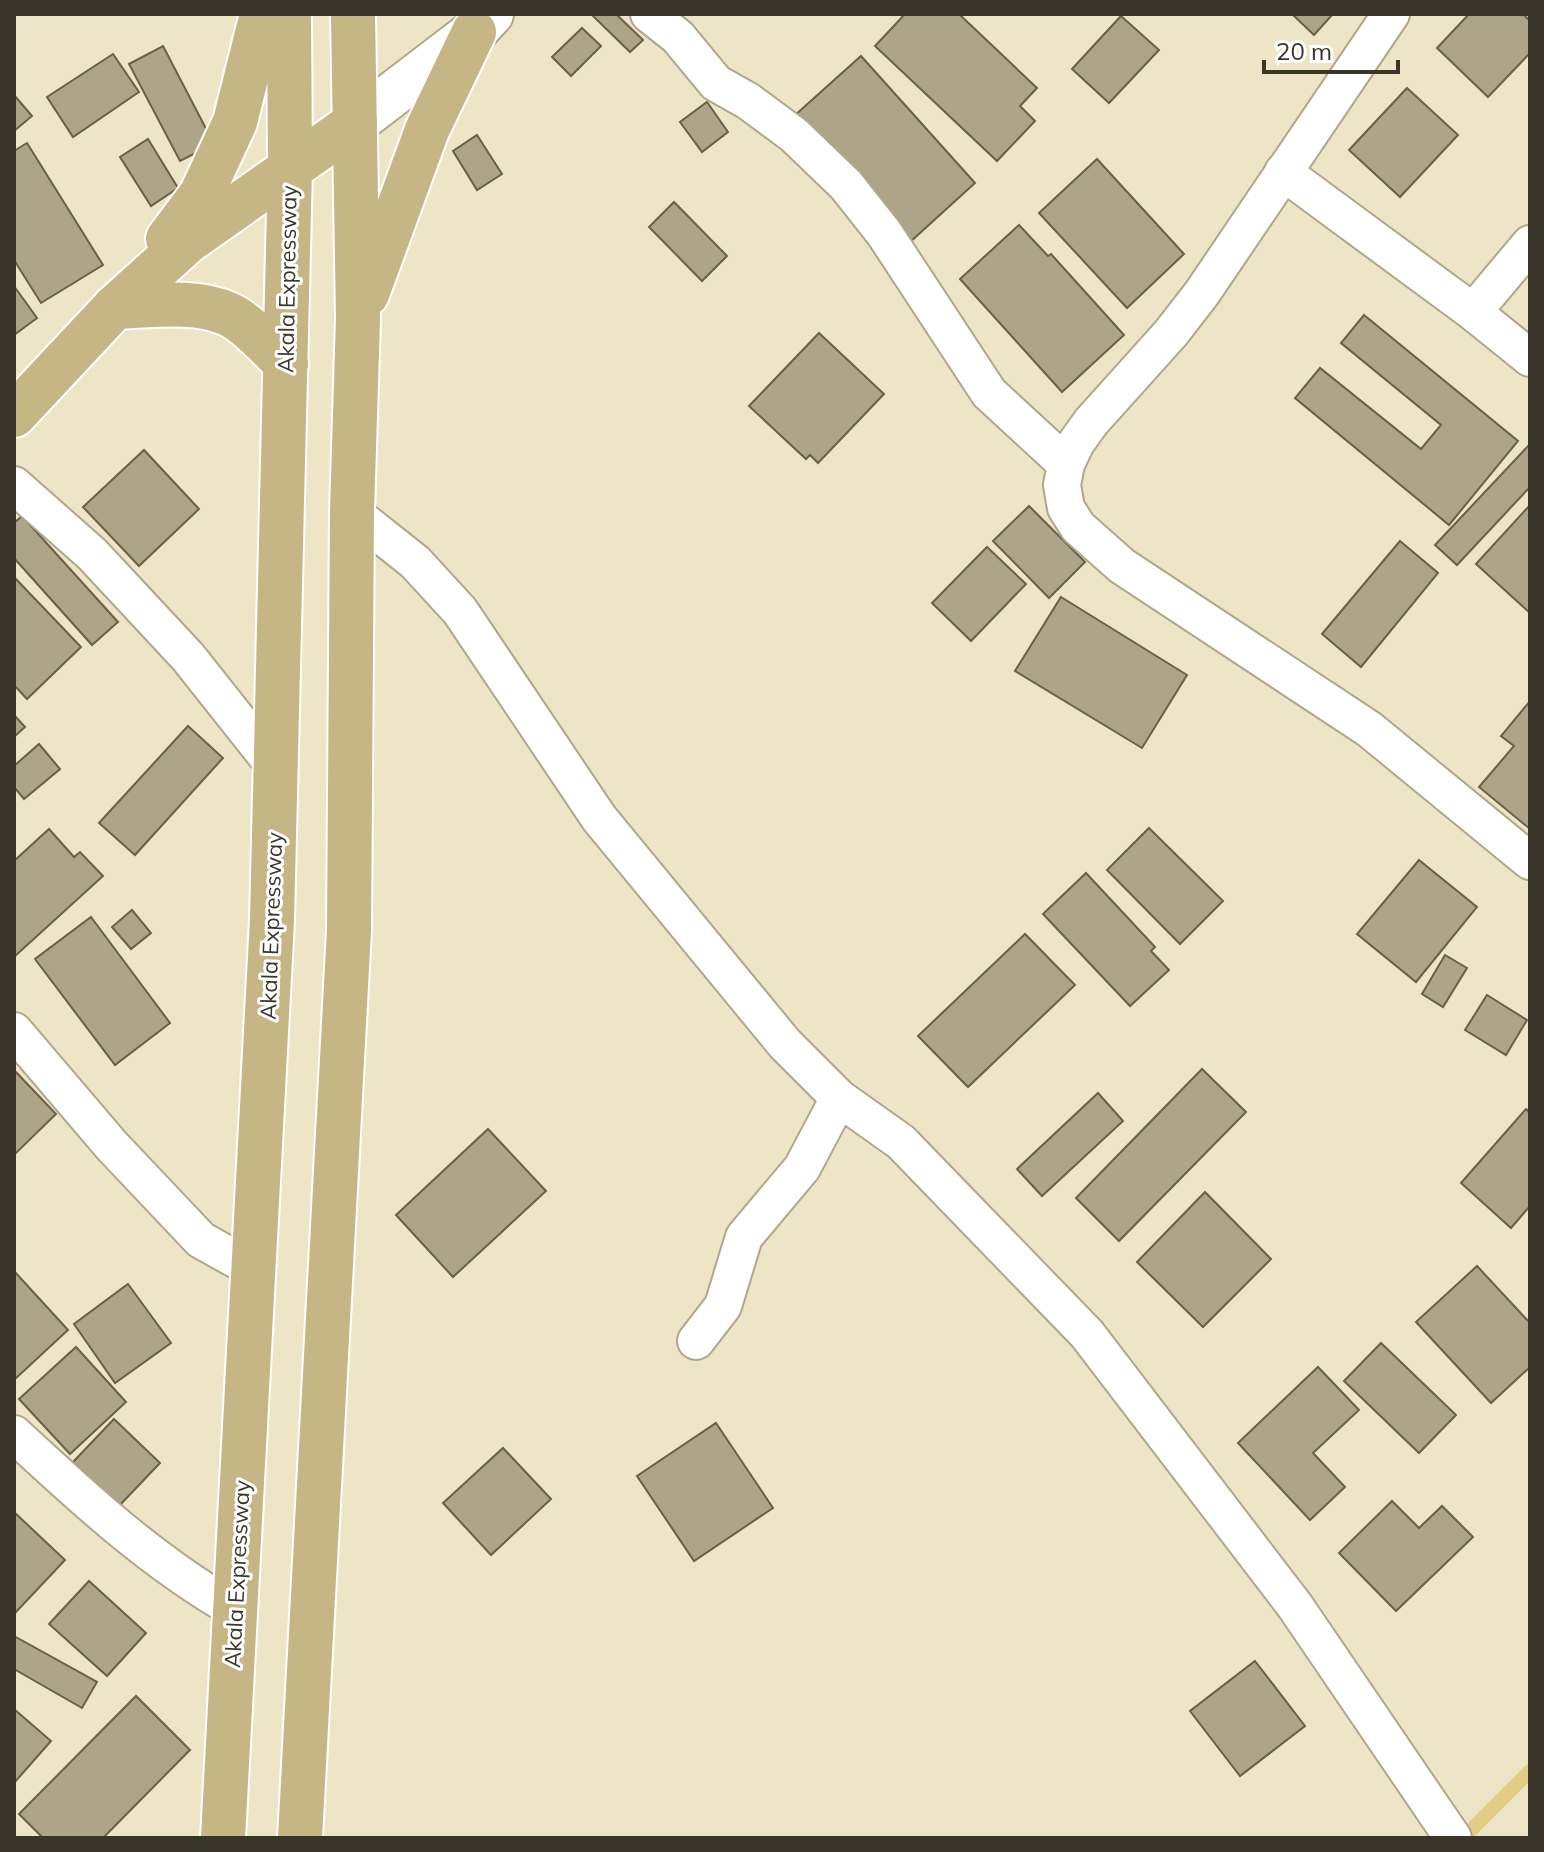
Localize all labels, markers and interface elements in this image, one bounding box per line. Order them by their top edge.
scale bar [1264,24,1398,74]
text: 20 m [1276,36,1332,66]
street label: Akala Expressway [271,185,303,373]
street label: Akala Expressway [254,831,288,1020]
street label: Akala Expressway [218,1479,256,1668]

